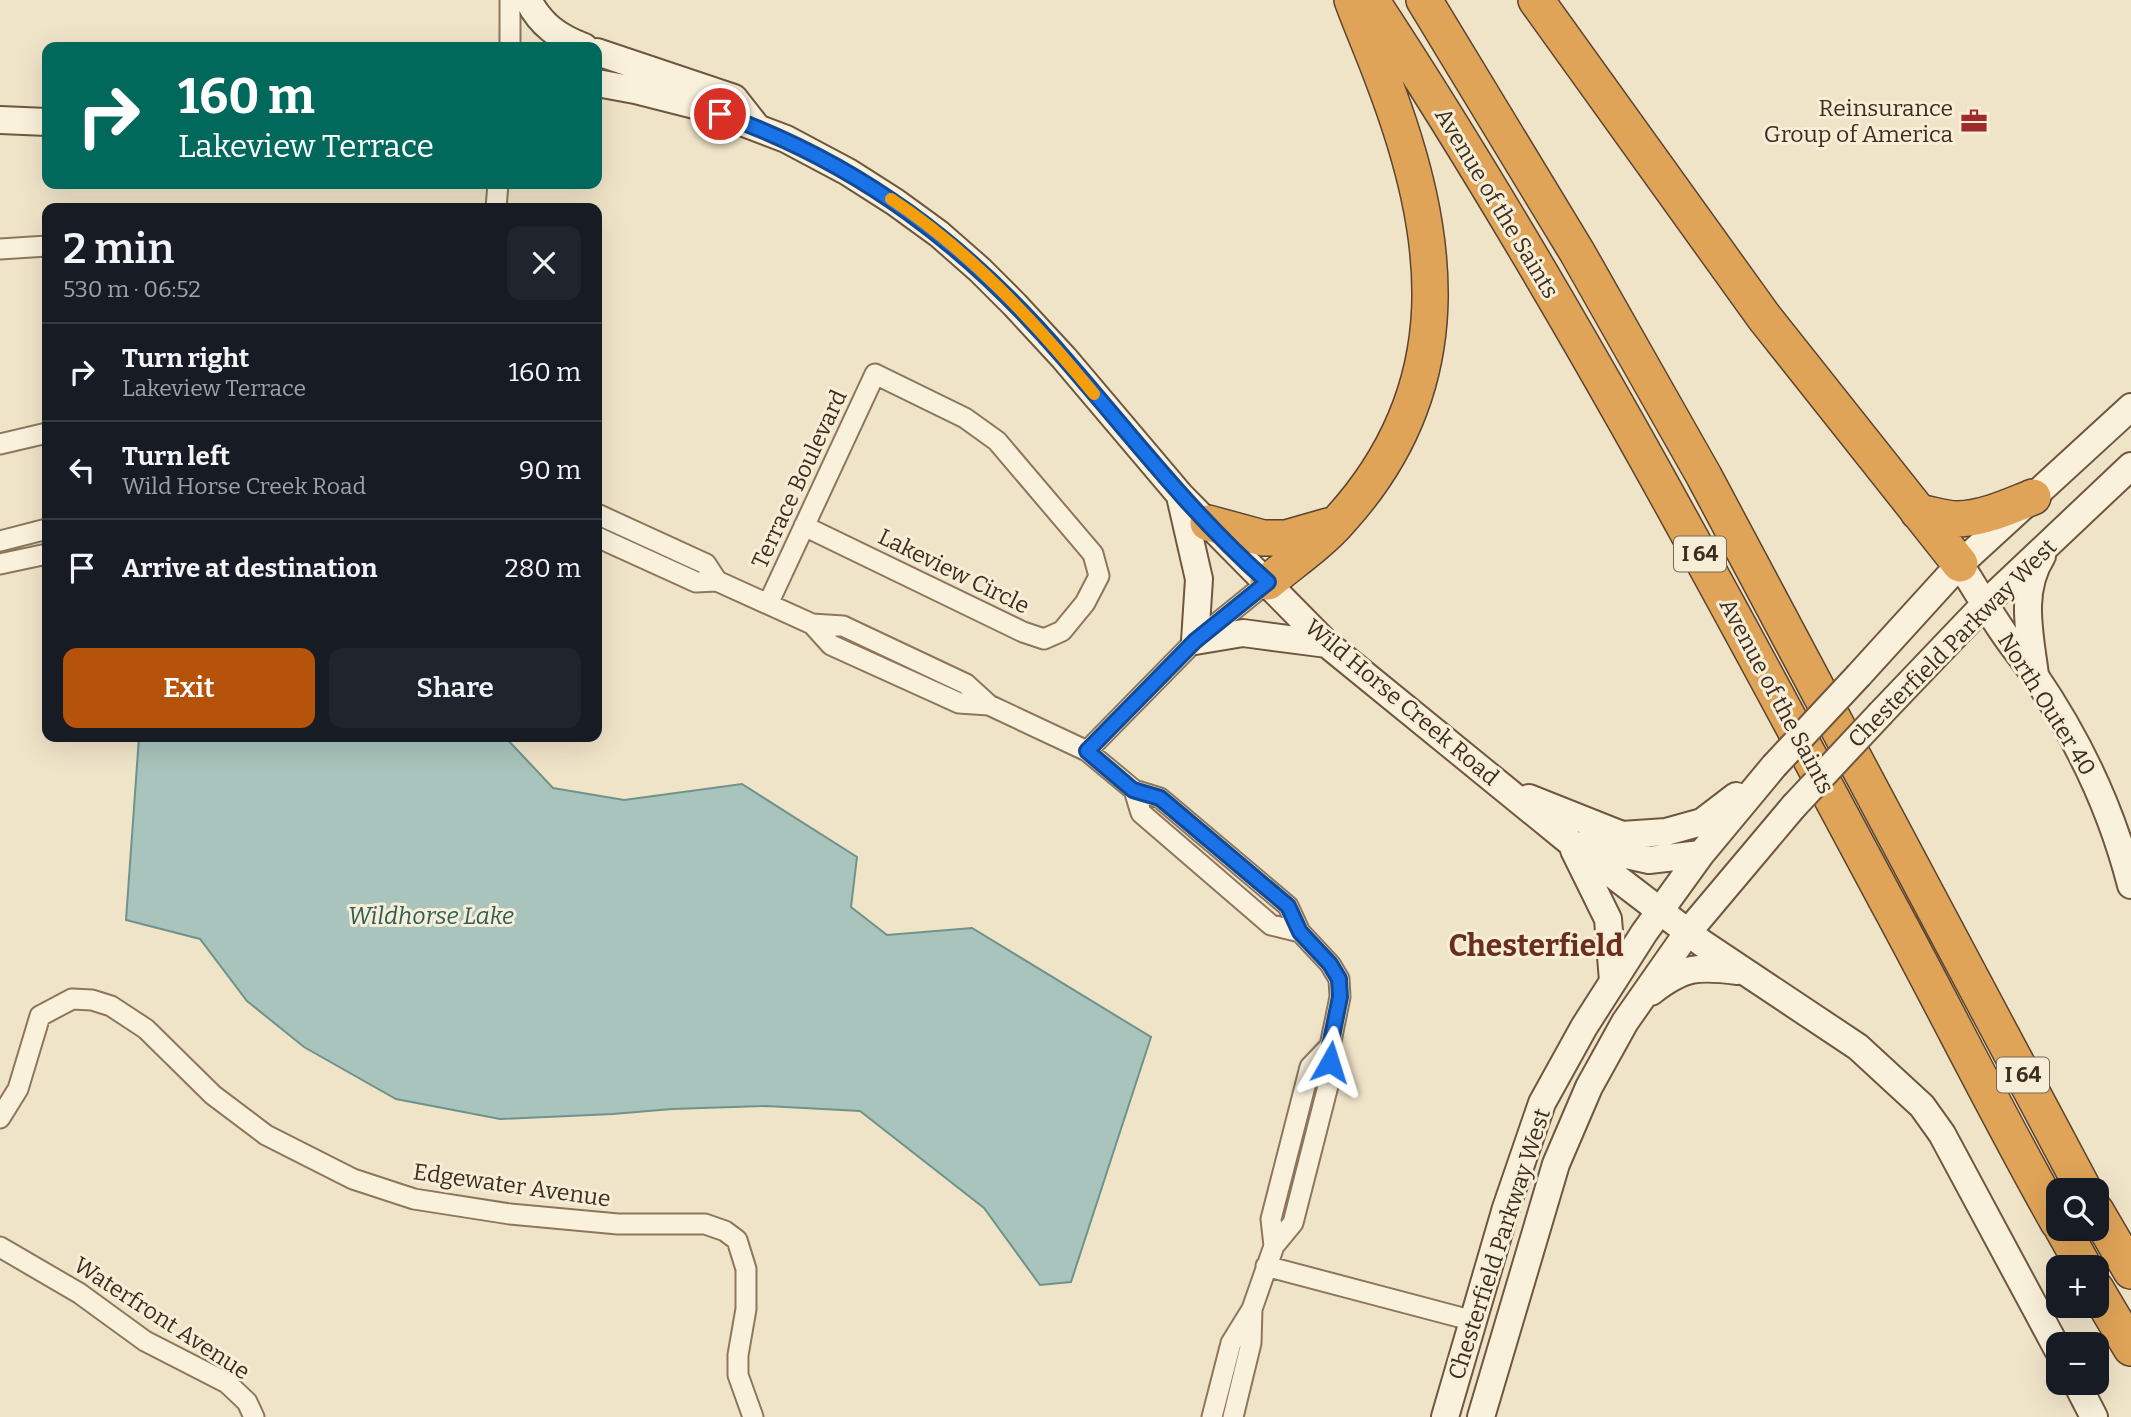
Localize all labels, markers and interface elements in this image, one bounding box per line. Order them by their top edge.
text: 160 m [178,67,315,126]
icon: right [63,70,154,161]
pin [690,84,750,144]
place label: Reinsurance Group of America [1764,94,1953,148]
icon: arrive [701,95,739,133]
street label: Avenue of the Saints [1429,103,1565,303]
office icon: Reinsurance Group of America [1959,106,1989,136]
text: Lakeview Terrace [178,127,434,165]
text: 2 min [63,224,174,274]
button: close [507,226,581,300]
text: 530 m · 06:52 [63,275,201,303]
text: Turn right [122,343,249,374]
icon: right [63,353,101,391]
text: 160 m [509,357,581,388]
text: Lakeview Terrace [122,374,306,402]
street label: Terrace Boulevard [745,385,853,573]
text: Turn left [122,441,230,472]
icon: left [63,451,101,489]
text: 90 m [519,455,581,486]
text: Wild Horse Creek Road [122,472,366,500]
street label: Lakeview Circle [874,522,1034,620]
street label: Chesterfield Parkway West [1842,533,2062,753]
road number: I 64 [1674,536,1726,572]
icon: arrive [63,549,101,587]
text: Arrive at destination [122,553,377,584]
text: 280 m [505,553,581,584]
street label: Avenue of the Saints [1714,594,1840,798]
street label: Wild Horse Creek Road [1300,613,1505,791]
street label: North Outer 40 [1992,627,2102,781]
button: Exit [63,648,315,728]
button: Share [329,648,581,728]
water label: Wildhorse Lake [348,902,514,930]
district label: Chesterfield [1448,928,1624,964]
position arrow [1293,1025,1367,1099]
road number: I 64 [1997,1058,2049,1092]
street label: Chesterfield Parkway West [1442,1105,1556,1383]
street label: Edgewater Avenue [412,1157,612,1213]
map controls [2046,1178,2109,1395]
button: search [2046,1178,2109,1241]
street label: Waterfront Avenue [69,1251,255,1385]
button: + [2046,1255,2109,1318]
button: − [2046,1332,2109,1395]

